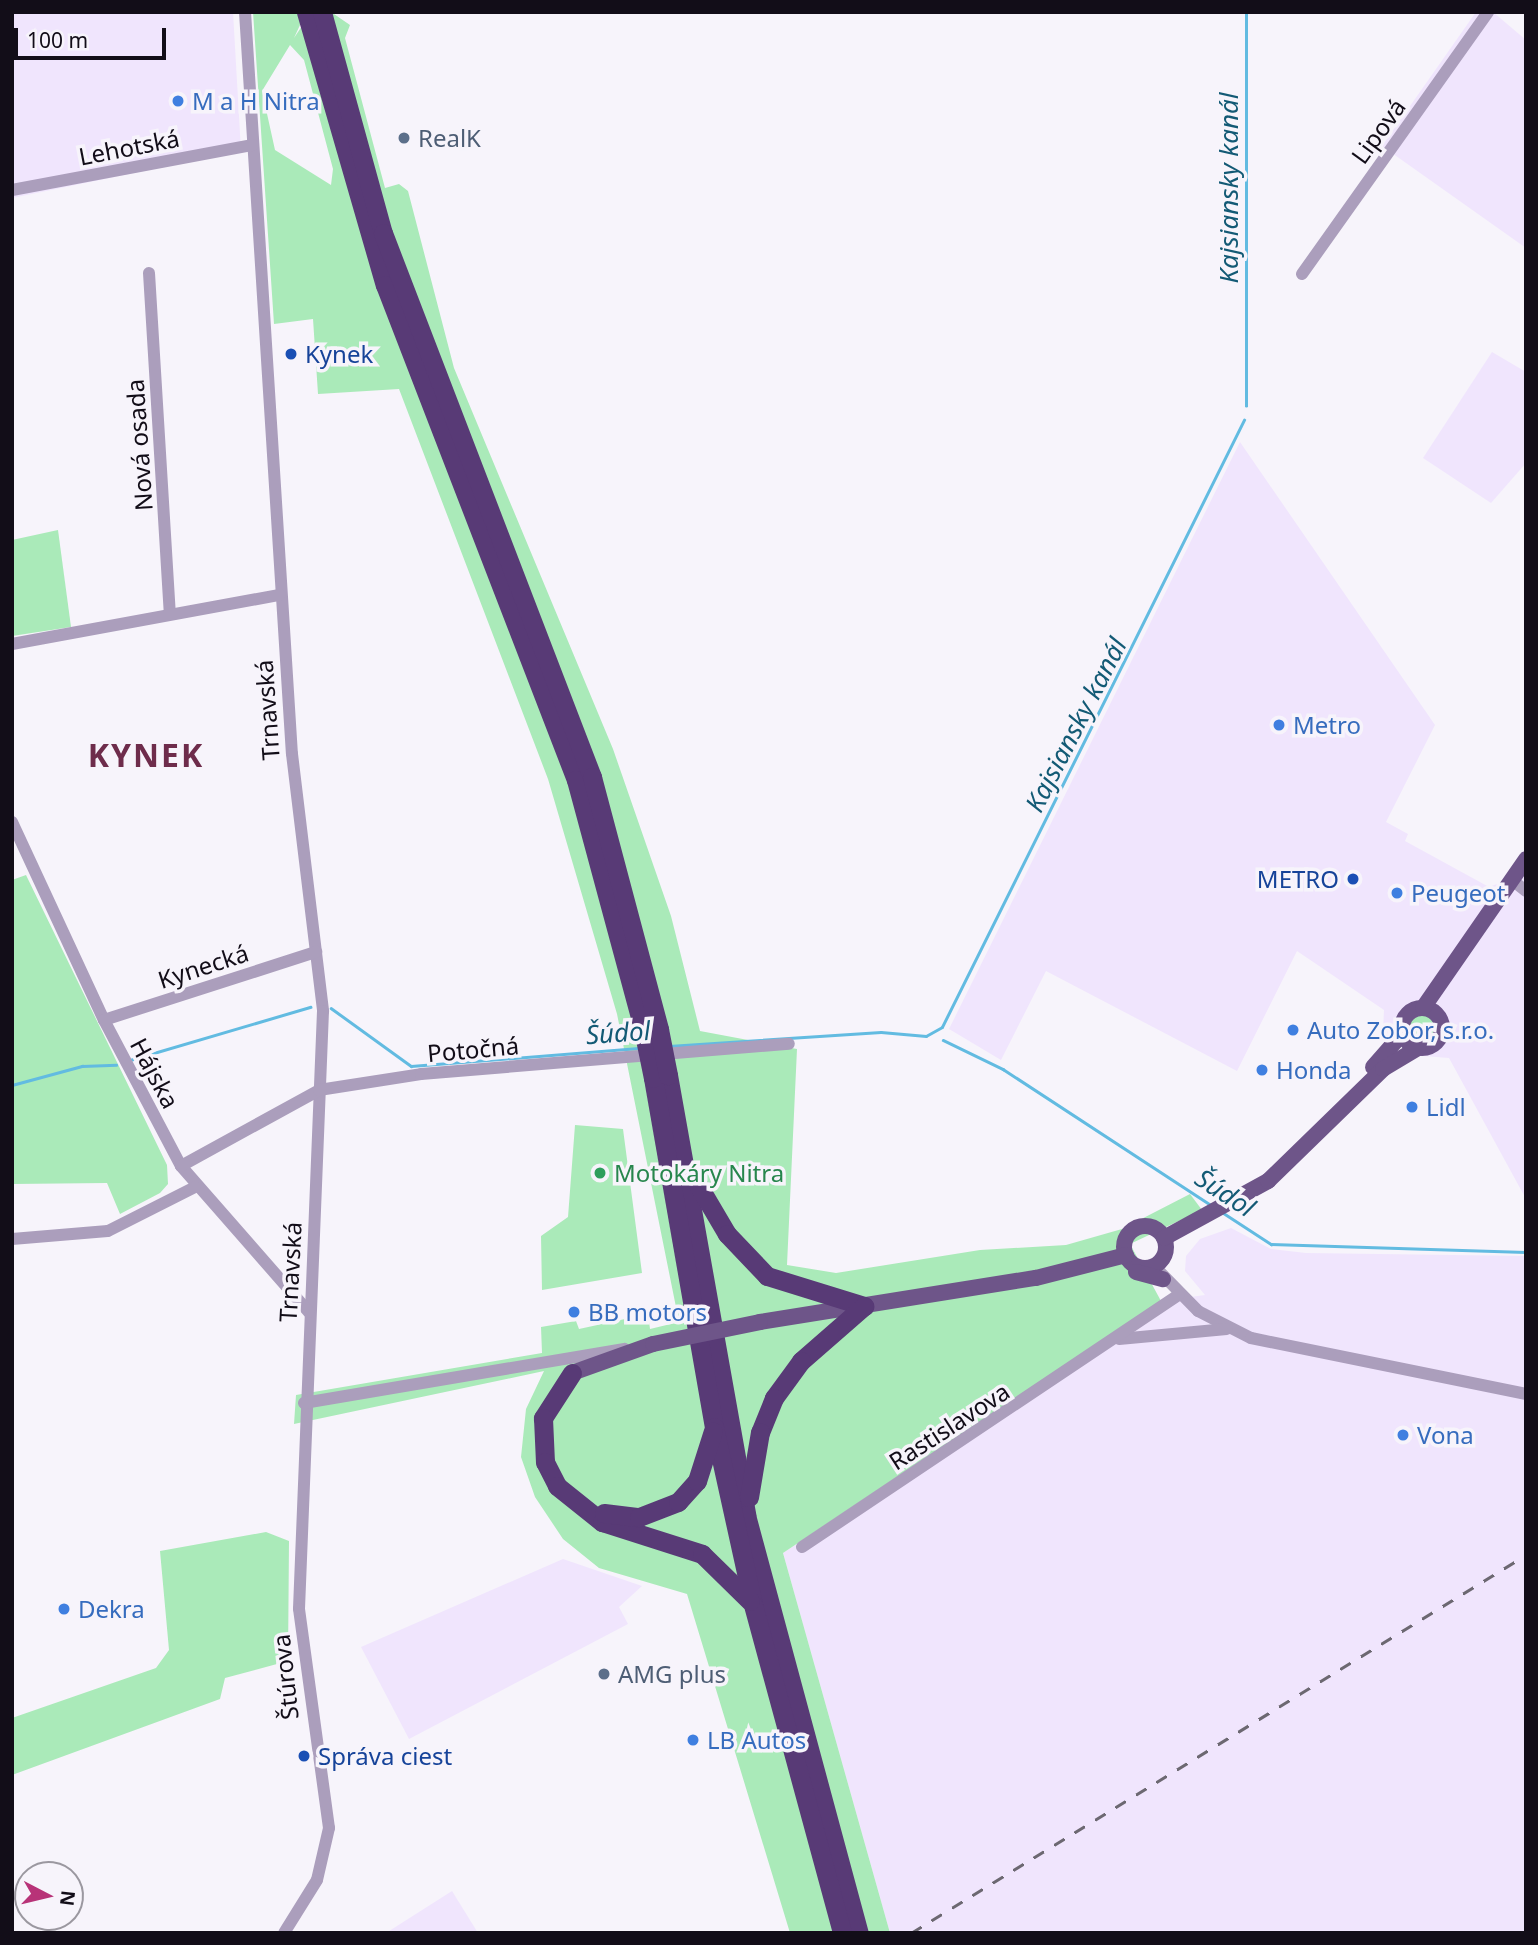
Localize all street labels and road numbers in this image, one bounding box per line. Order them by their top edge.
street label: Lipová [1345,93,1411,169]
street label: Lehotská [76,123,182,171]
street label: Nová osada [120,378,158,512]
street label: Trnavská [249,659,285,761]
street label: Kynecká [154,938,252,994]
street label: Potočná [426,1031,520,1067]
street label: Hájska [125,1033,185,1113]
street label: Trnavská [273,1221,307,1323]
street label: Rastislavova [883,1376,1015,1476]
street label: Štúrova [266,1633,304,1721]

